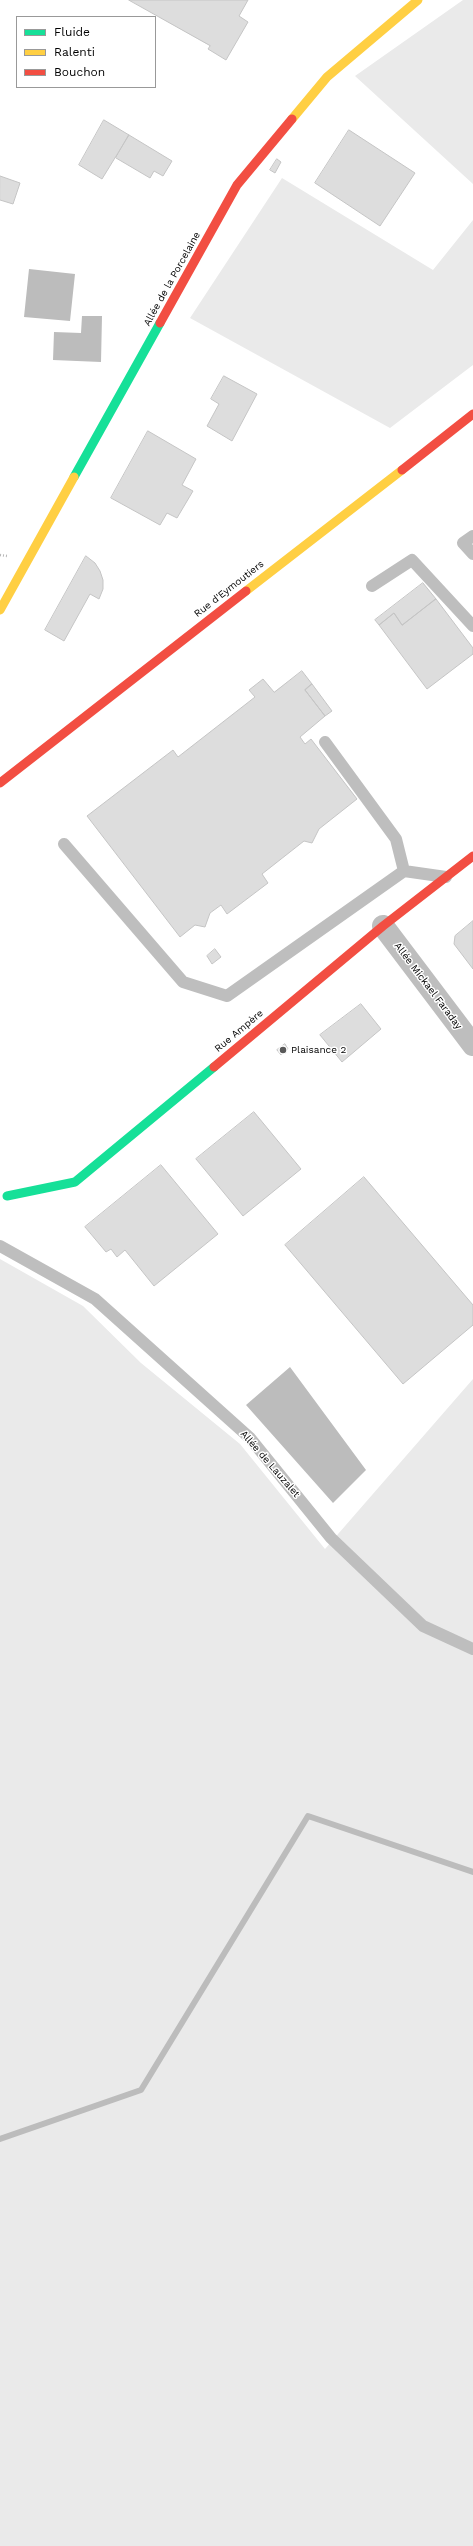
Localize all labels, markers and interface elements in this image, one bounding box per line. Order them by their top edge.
legend [16,16,156,88]
text: Fluide [54,25,90,39]
text: Ralenti [54,45,95,59]
text: Bouchon [54,65,105,79]
street label: Allée de la Porcelaine [141,230,203,328]
street label: Rue d'Eymoutiers [192,558,266,620]
street label: Allée Mickael Faraday [391,940,465,1032]
street label: Rue Ampère [212,1007,266,1055]
place label: Plaisance 2 [291,1044,346,1056]
marker: Plaisance 2 [278,1045,288,1055]
street label: Allée de Lauzalet [238,1428,302,1500]

